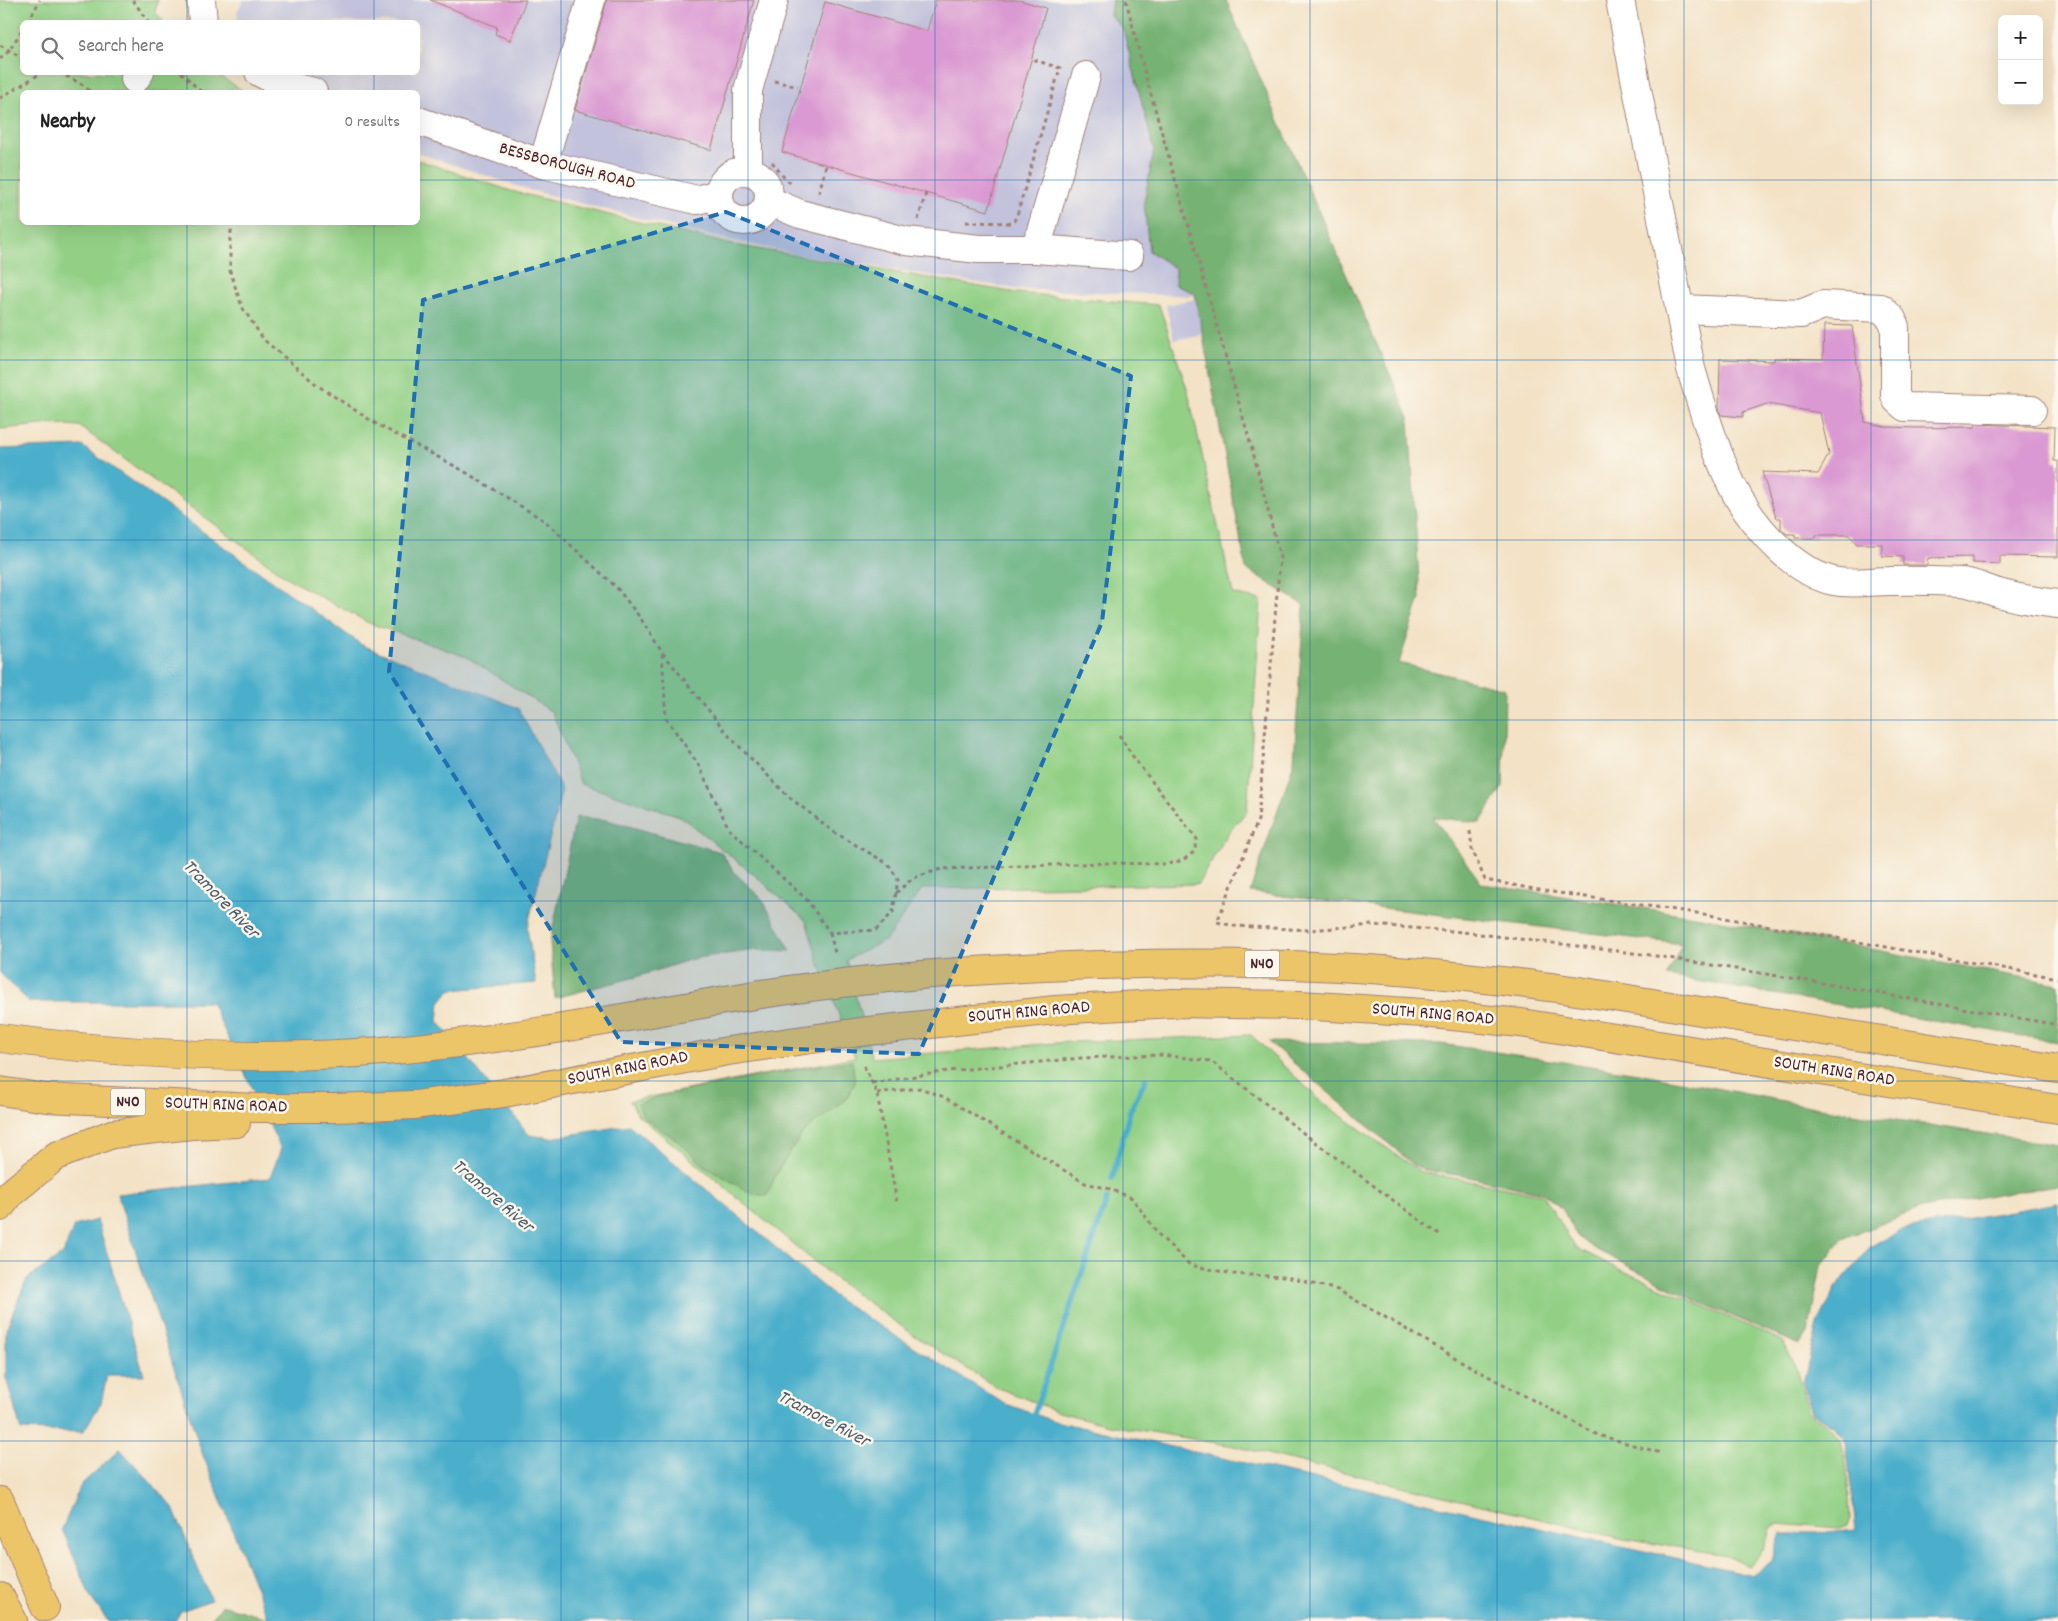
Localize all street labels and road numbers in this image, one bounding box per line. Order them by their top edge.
street label: BESSBOROUGH ROAD [496,137,638,197]
road number: N40 [1244,951,1280,978]
street label: SOUTH RING ROAD [967,995,1091,1031]
street label: SOUTH RING ROAD [1371,997,1495,1033]
street label: SOUTH RING ROAD [566,1045,690,1093]
street label: SOUTH RING ROAD [1772,1050,1896,1094]
road number: N40 [110,1088,146,1116]
street label: SOUTH RING ROAD [165,1091,287,1121]

